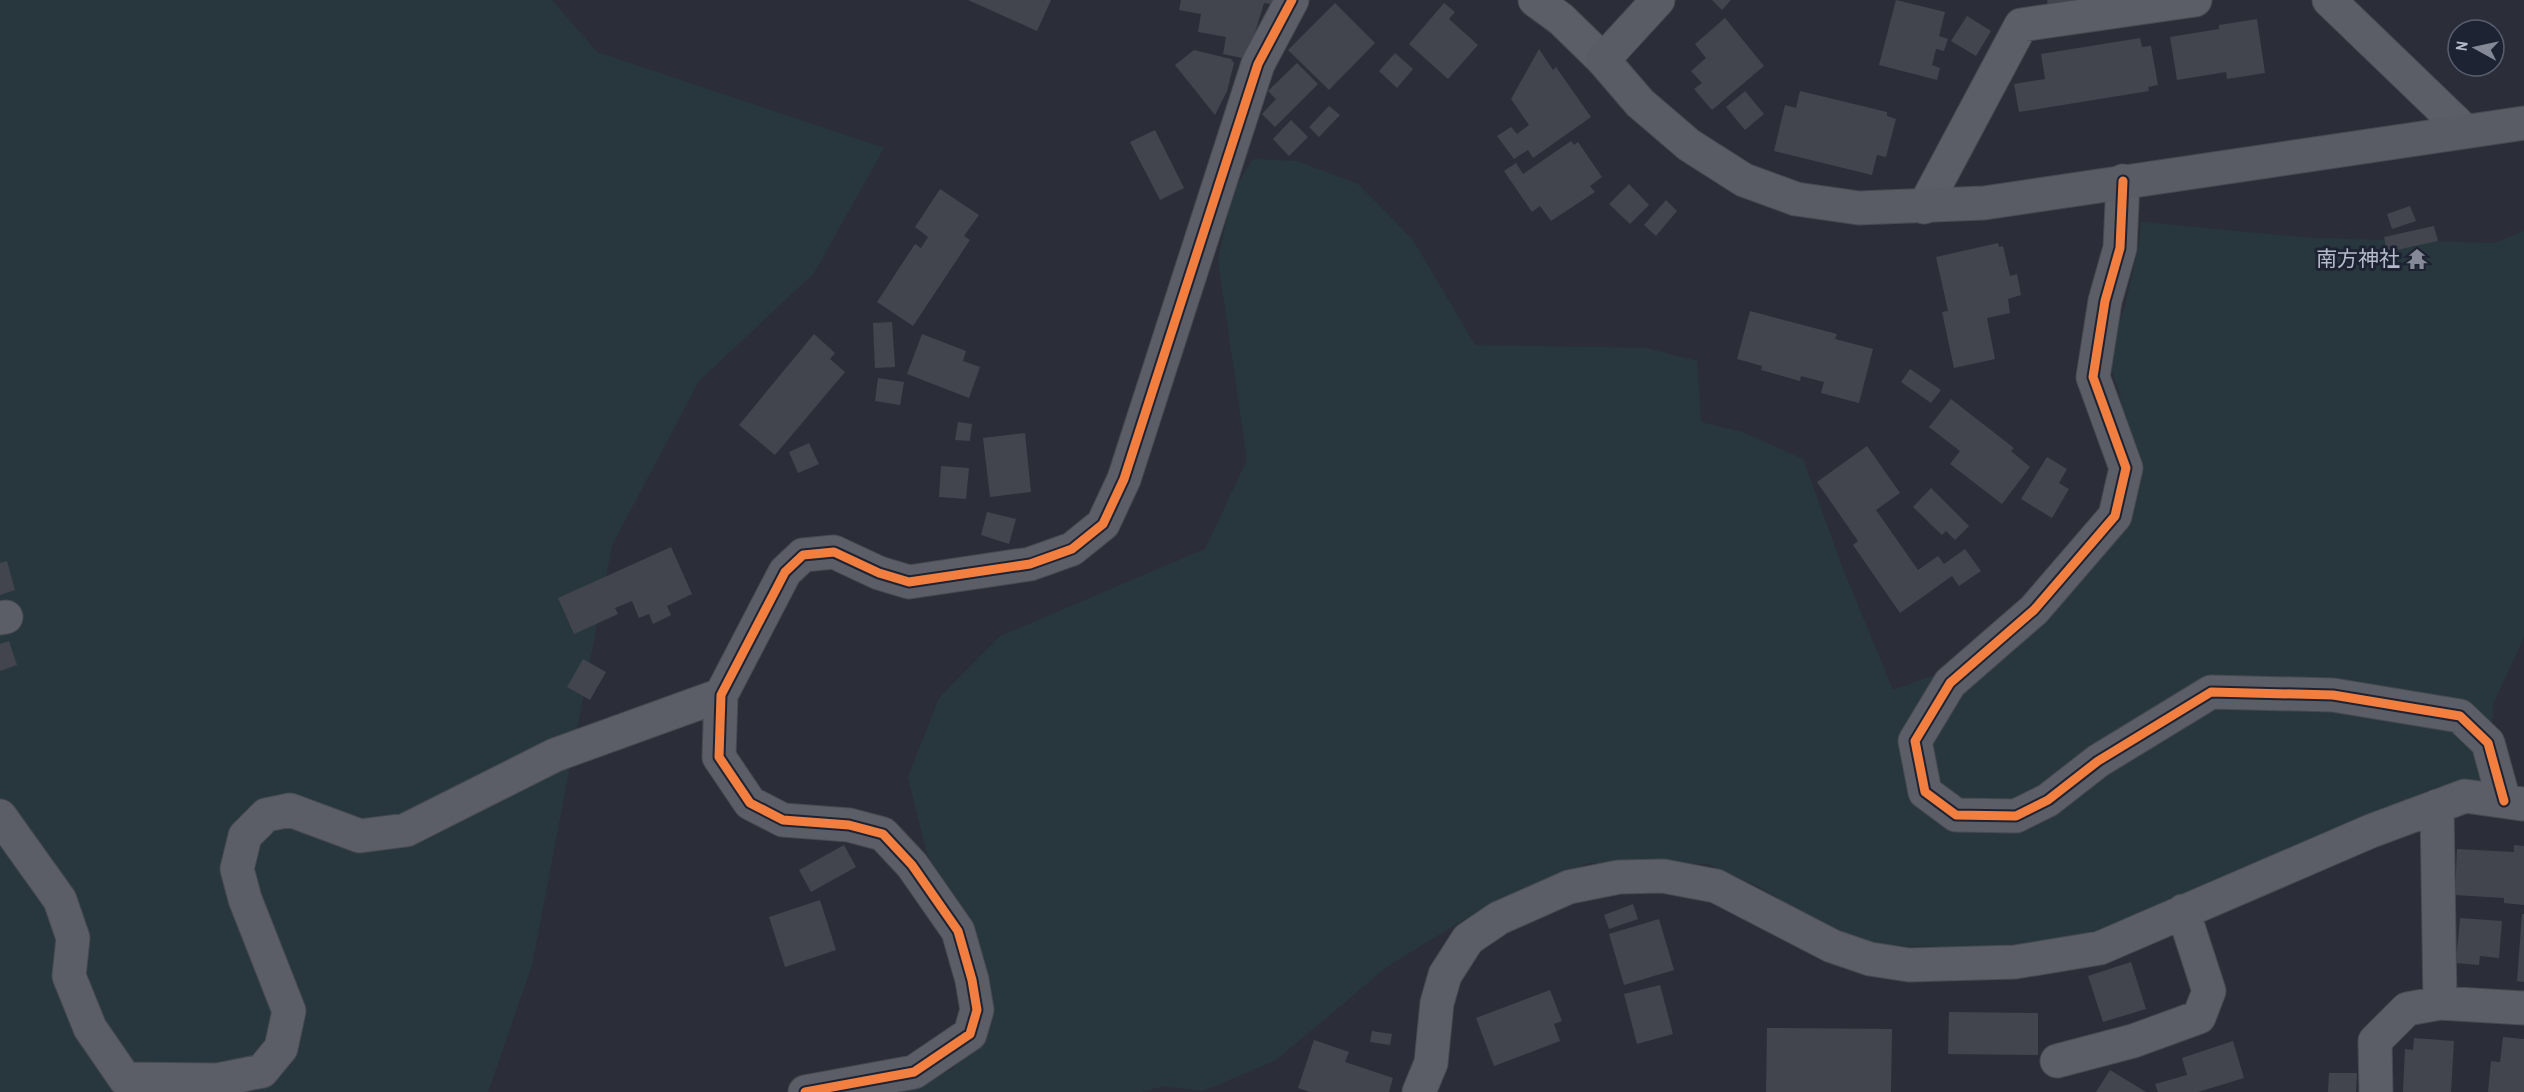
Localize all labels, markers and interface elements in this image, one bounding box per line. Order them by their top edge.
north arrow [2446,18,2506,78]
text: N [2450,40,2473,52]
place label: 南方神社 [2316,244,2400,273]
temple icon: 南方神社 [2405,247,2429,271]

